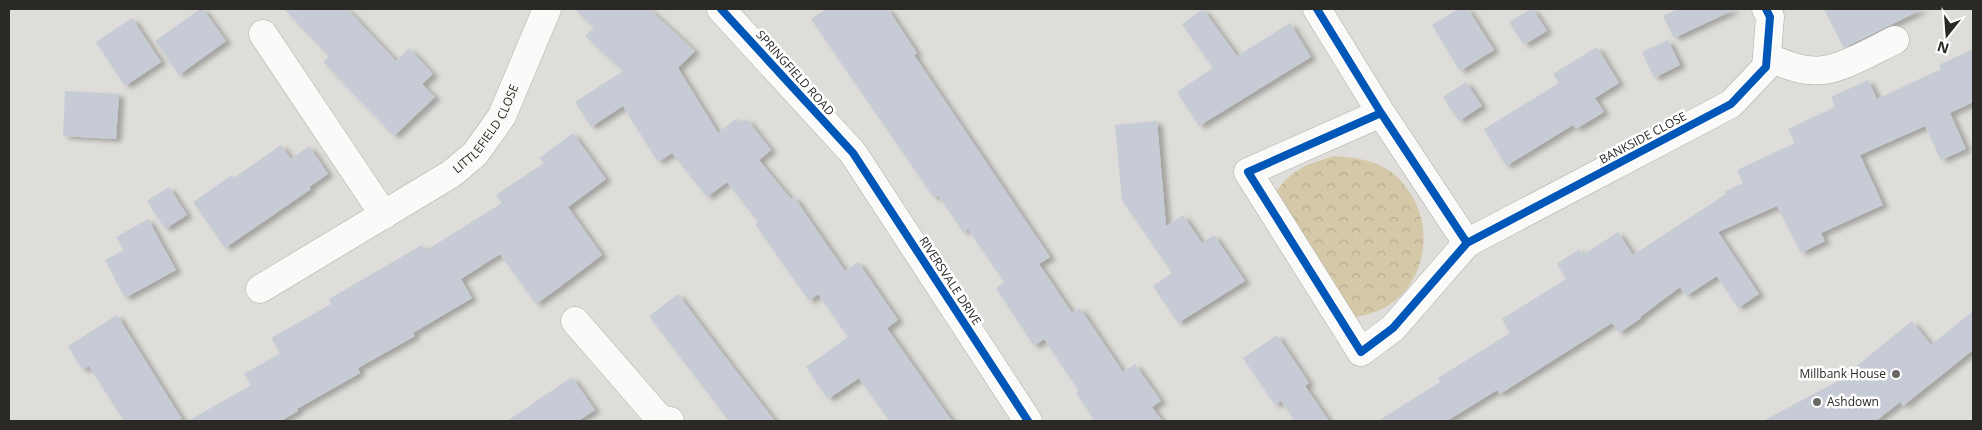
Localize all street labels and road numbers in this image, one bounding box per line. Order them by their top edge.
street label: SPRINGFIELD ROAD [752,26,838,119]
street label: LITTLEFIELD CLOSE [449,82,522,177]
street label: BANKSIDE CLOSE [1596,107,1689,168]
street label: RIVERSVALE DRIVE [915,233,986,328]

